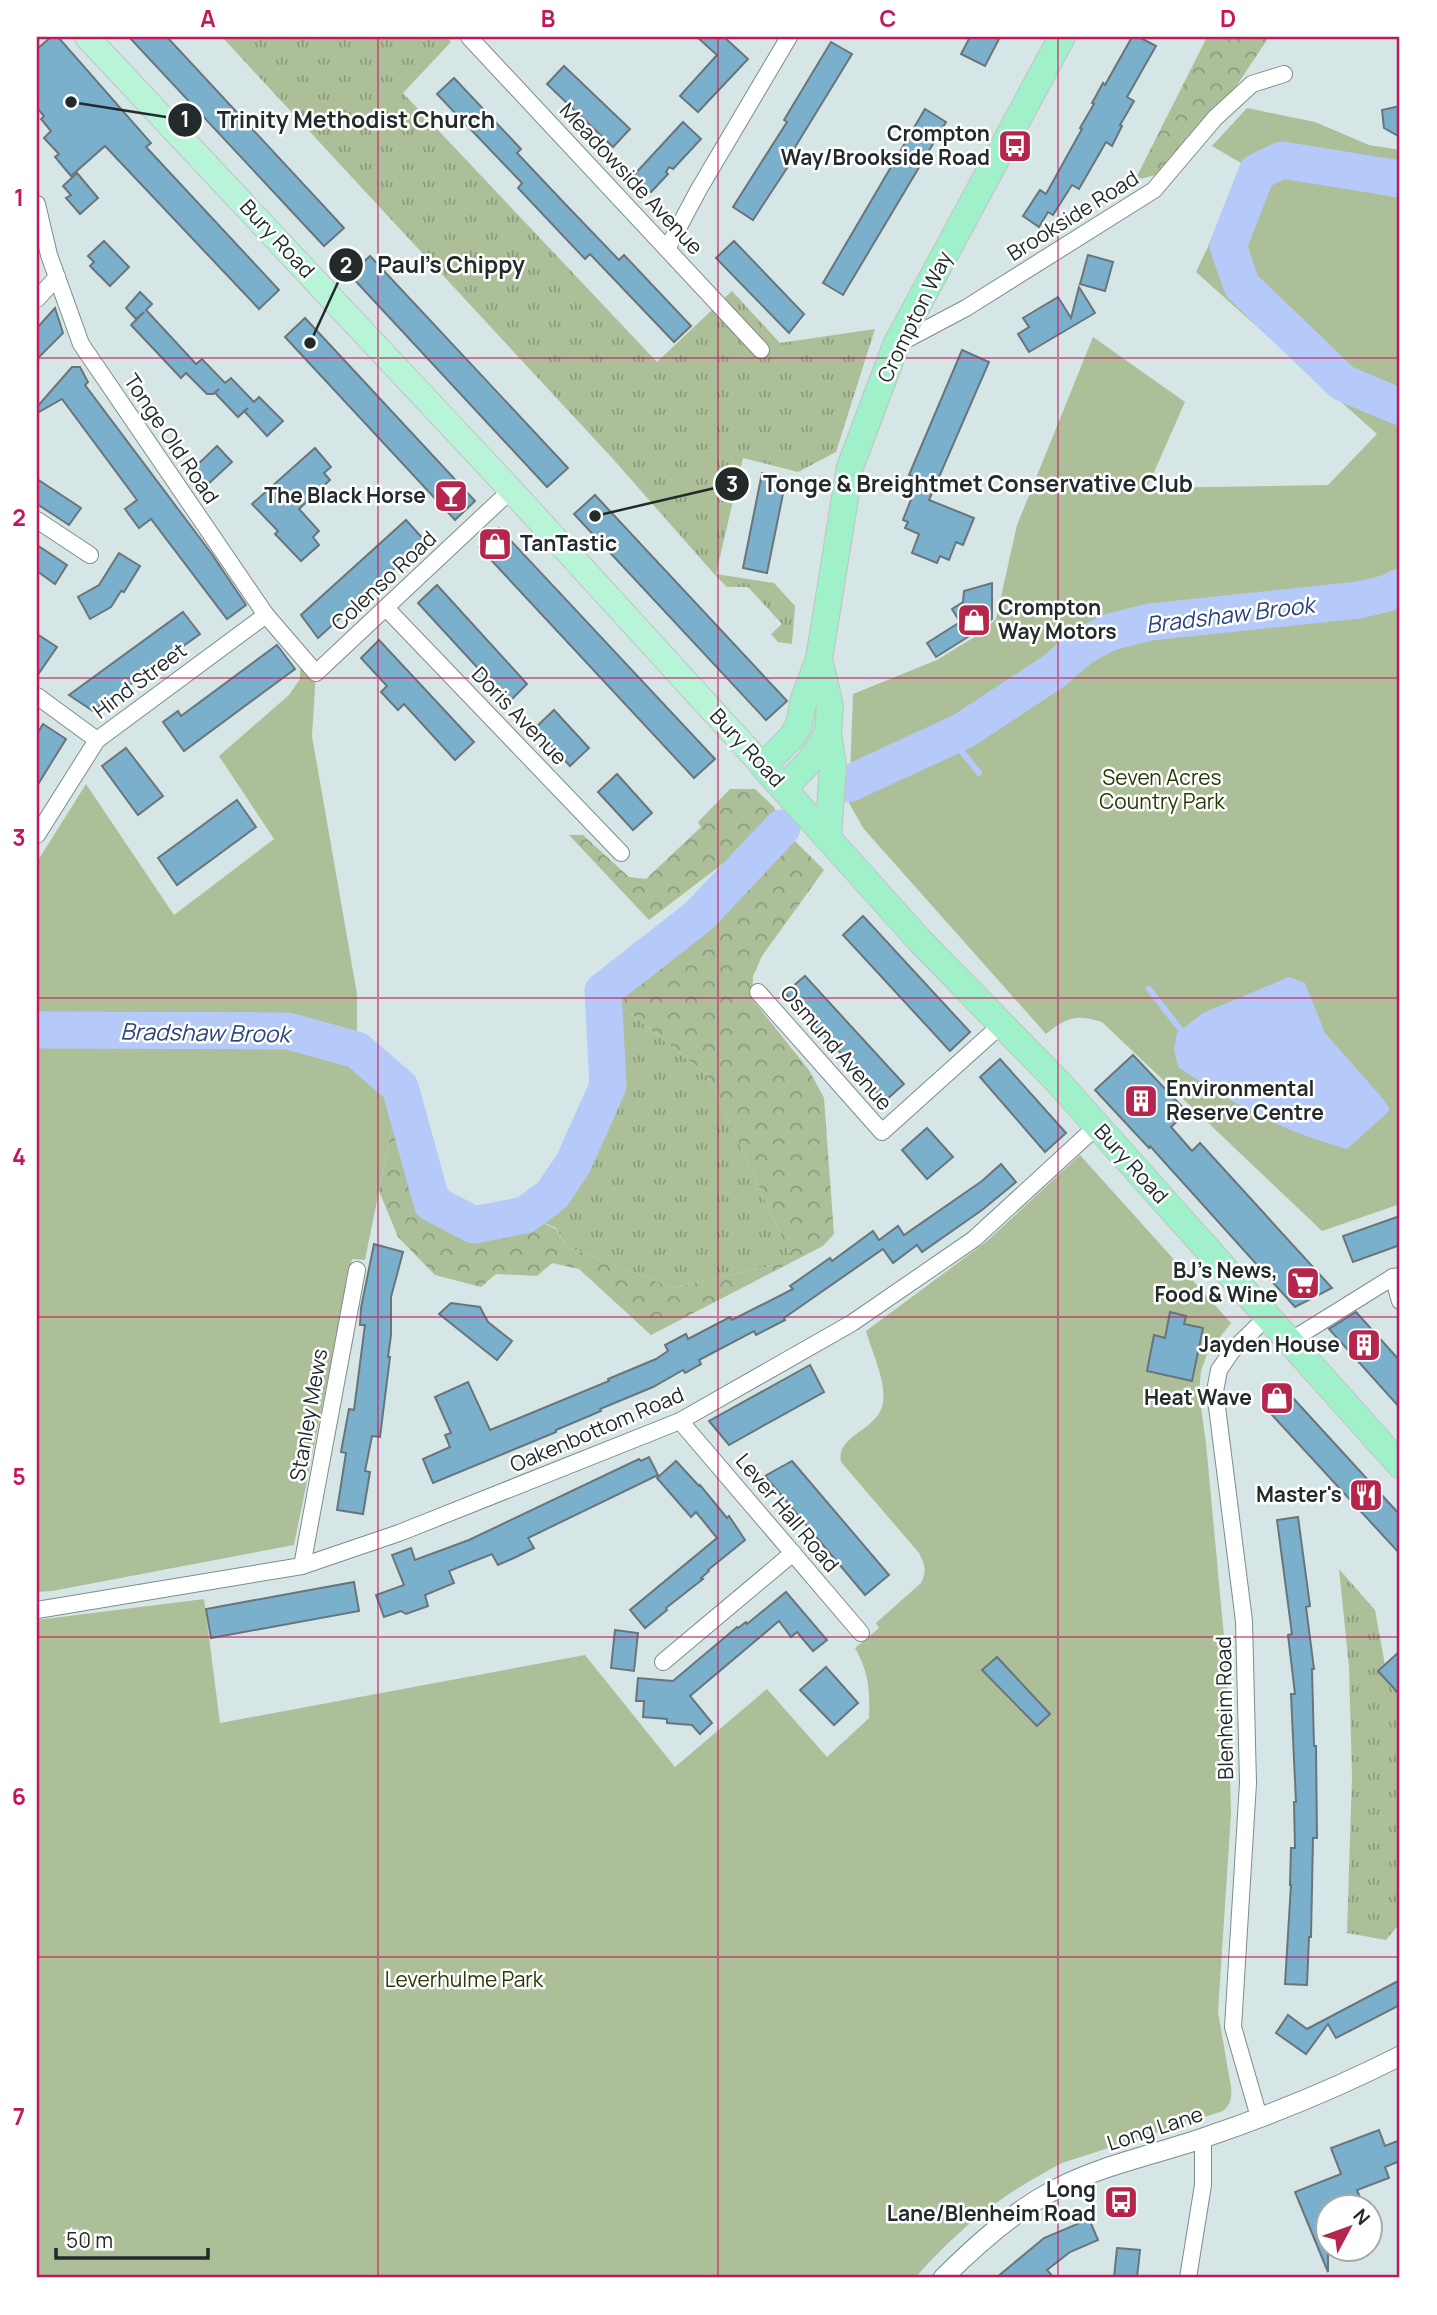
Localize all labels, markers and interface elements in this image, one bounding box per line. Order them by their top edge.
text: A [200,2,216,34]
text: B [541,2,555,34]
text: C [880,2,897,34]
text: D [1220,2,1236,34]
street label: Meadowside Avenue [554,96,710,260]
callout: Trinity Methodist Church [168,98,509,142]
text: Trinity Methodist Church [217,103,495,135]
text: 1 [180,105,190,133]
place label: Crompton Way/Brookside Road [781,119,990,171]
bus stop icon: Crompton Way/Brookside Road [996,127,1034,165]
street label: Brookside Road [1001,164,1143,267]
text: 1 [14,181,24,213]
street label: Bury Road [234,193,321,284]
callout: Paul's Chippy [329,243,539,287]
street label: Crompton Way [870,246,958,387]
text: Paul's Chippy [377,248,525,280]
text: 2 [340,251,352,279]
street label: Tonge Old Road [118,368,226,509]
callout: Tonge & Breightmet Conservative Club [714,462,1207,506]
text: Tonge & Breightmet Conservative Club [763,467,1193,499]
text: 3 [726,470,738,498]
bar icon: The Black Horse [432,477,470,515]
place label: The Black Horse [264,481,426,509]
text: 2 [12,501,26,533]
street label: Colenso Road [325,524,442,636]
shop icon: TanTastic [476,525,514,563]
place label: TanTastic [520,529,617,557]
water label: Bradshaw Brook [1144,587,1319,640]
place label: Crompton Way Motors [998,593,1117,645]
shop icon: Crompton Way Motors [955,601,993,639]
street label: Hind Street [87,636,192,724]
street label: Doris Avenue [466,660,574,770]
street label: Bury Road [704,702,791,793]
park label: Seven Acres Country Park [1099,763,1225,815]
text: 3 [12,821,26,853]
street label: Osmund Avenue [775,979,899,1116]
water label: Bradshaw Brook [120,1015,294,1050]
place label: Environmental Reserve Centre [1166,1074,1324,1126]
building icon: Environmental Reserve Centre [1122,1082,1160,1120]
street label: Bury Road [1089,1118,1175,1209]
text: 4 [12,1140,26,1172]
place label: BJ's News, Food & Wine [1154,1256,1278,1308]
supermarket icon: BJ's News, Food & Wine [1284,1264,1322,1302]
building icon: Jayden House [1345,1326,1383,1364]
place label: Jayden House [1199,1330,1340,1358]
street label: Stanley Mews [283,1346,333,1483]
shop icon: Heat Wave [1258,1379,1296,1417]
street label: Oakenbottom Road [505,1380,688,1478]
place label: Heat Wave [1144,1383,1252,1411]
street label: Lever Hall Road [730,1447,846,1578]
text: 5 [12,1460,26,1492]
restaurant icon: Master's [1347,1476,1385,1514]
place label: Master's [1256,1480,1342,1508]
street label: Blenheim Road [1209,1636,1239,1780]
text: 6 [12,1780,26,1812]
park label: Leverhulme Park [385,1965,544,1993]
street label: Long Lane [1103,2099,1206,2157]
text: 7 [13,2100,25,2132]
place label: Long Lane/Blenheim Road [887,2175,1096,2227]
bus stop icon: Long Lane/Blenheim Road [1102,2183,1140,2221]
north arrow [1314,2192,1384,2262]
text: N [1348,2203,1376,2231]
scale bar [56,2217,208,2261]
text: 50 m [66,2226,113,2254]

